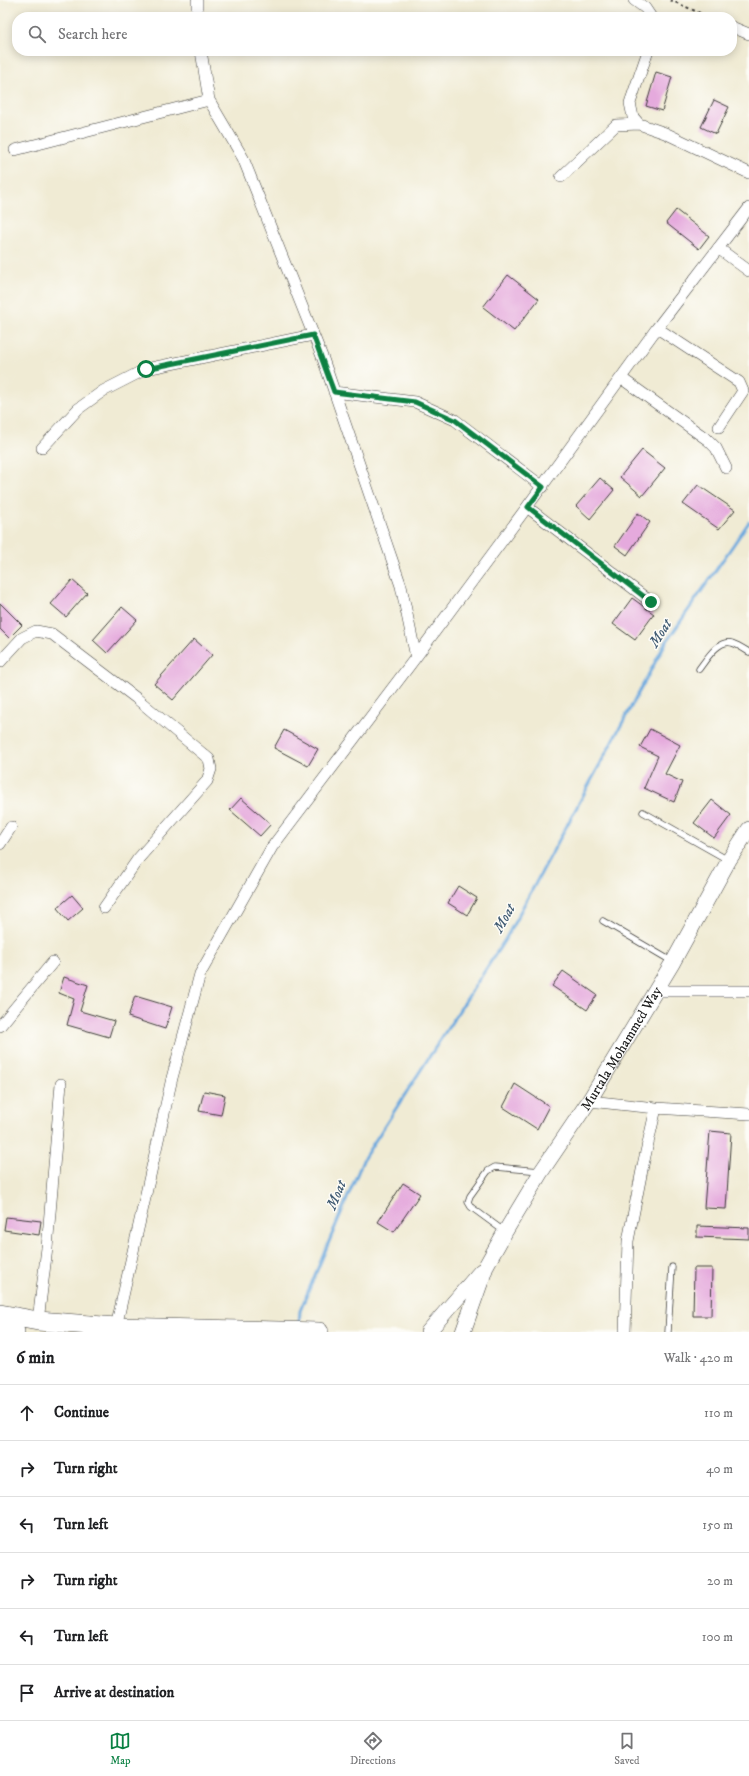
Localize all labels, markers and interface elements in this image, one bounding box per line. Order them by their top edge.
search box [12,12,737,56]
icon: search [26,23,48,45]
text: Search here [58,25,127,44]
route start [137,360,155,378]
route end [642,593,660,611]
water label: Moat [644,614,677,652]
water label: Moat [488,899,521,937]
street label: Murtala Mohammed Way [577,983,666,1115]
water label: Moat [322,1177,351,1213]
text: 6 min [16,1347,55,1369]
text: Walk · 420 m [664,1350,733,1366]
icon: ahead [16,1402,38,1424]
text: Continue [54,1403,109,1422]
text: 110 m [704,1405,733,1421]
icon: right [16,1458,38,1480]
text: Turn right [54,1459,117,1478]
text: 40 m [706,1461,733,1477]
icon: left [16,1514,38,1536]
text: Turn left [54,1515,108,1534]
text: 150 m [702,1517,733,1533]
icon: right [16,1570,38,1592]
text: Turn right [54,1571,117,1590]
text: 20 m [707,1573,733,1589]
icon: left [16,1626,38,1648]
text: Turn left [54,1627,108,1646]
text: 100 m [702,1629,733,1645]
icon: arrive [16,1682,38,1704]
text: Arrive at destination [54,1683,174,1702]
tab: Map [109,1730,131,1768]
tab: Directions [350,1730,396,1768]
tab: Saved [614,1730,640,1768]

